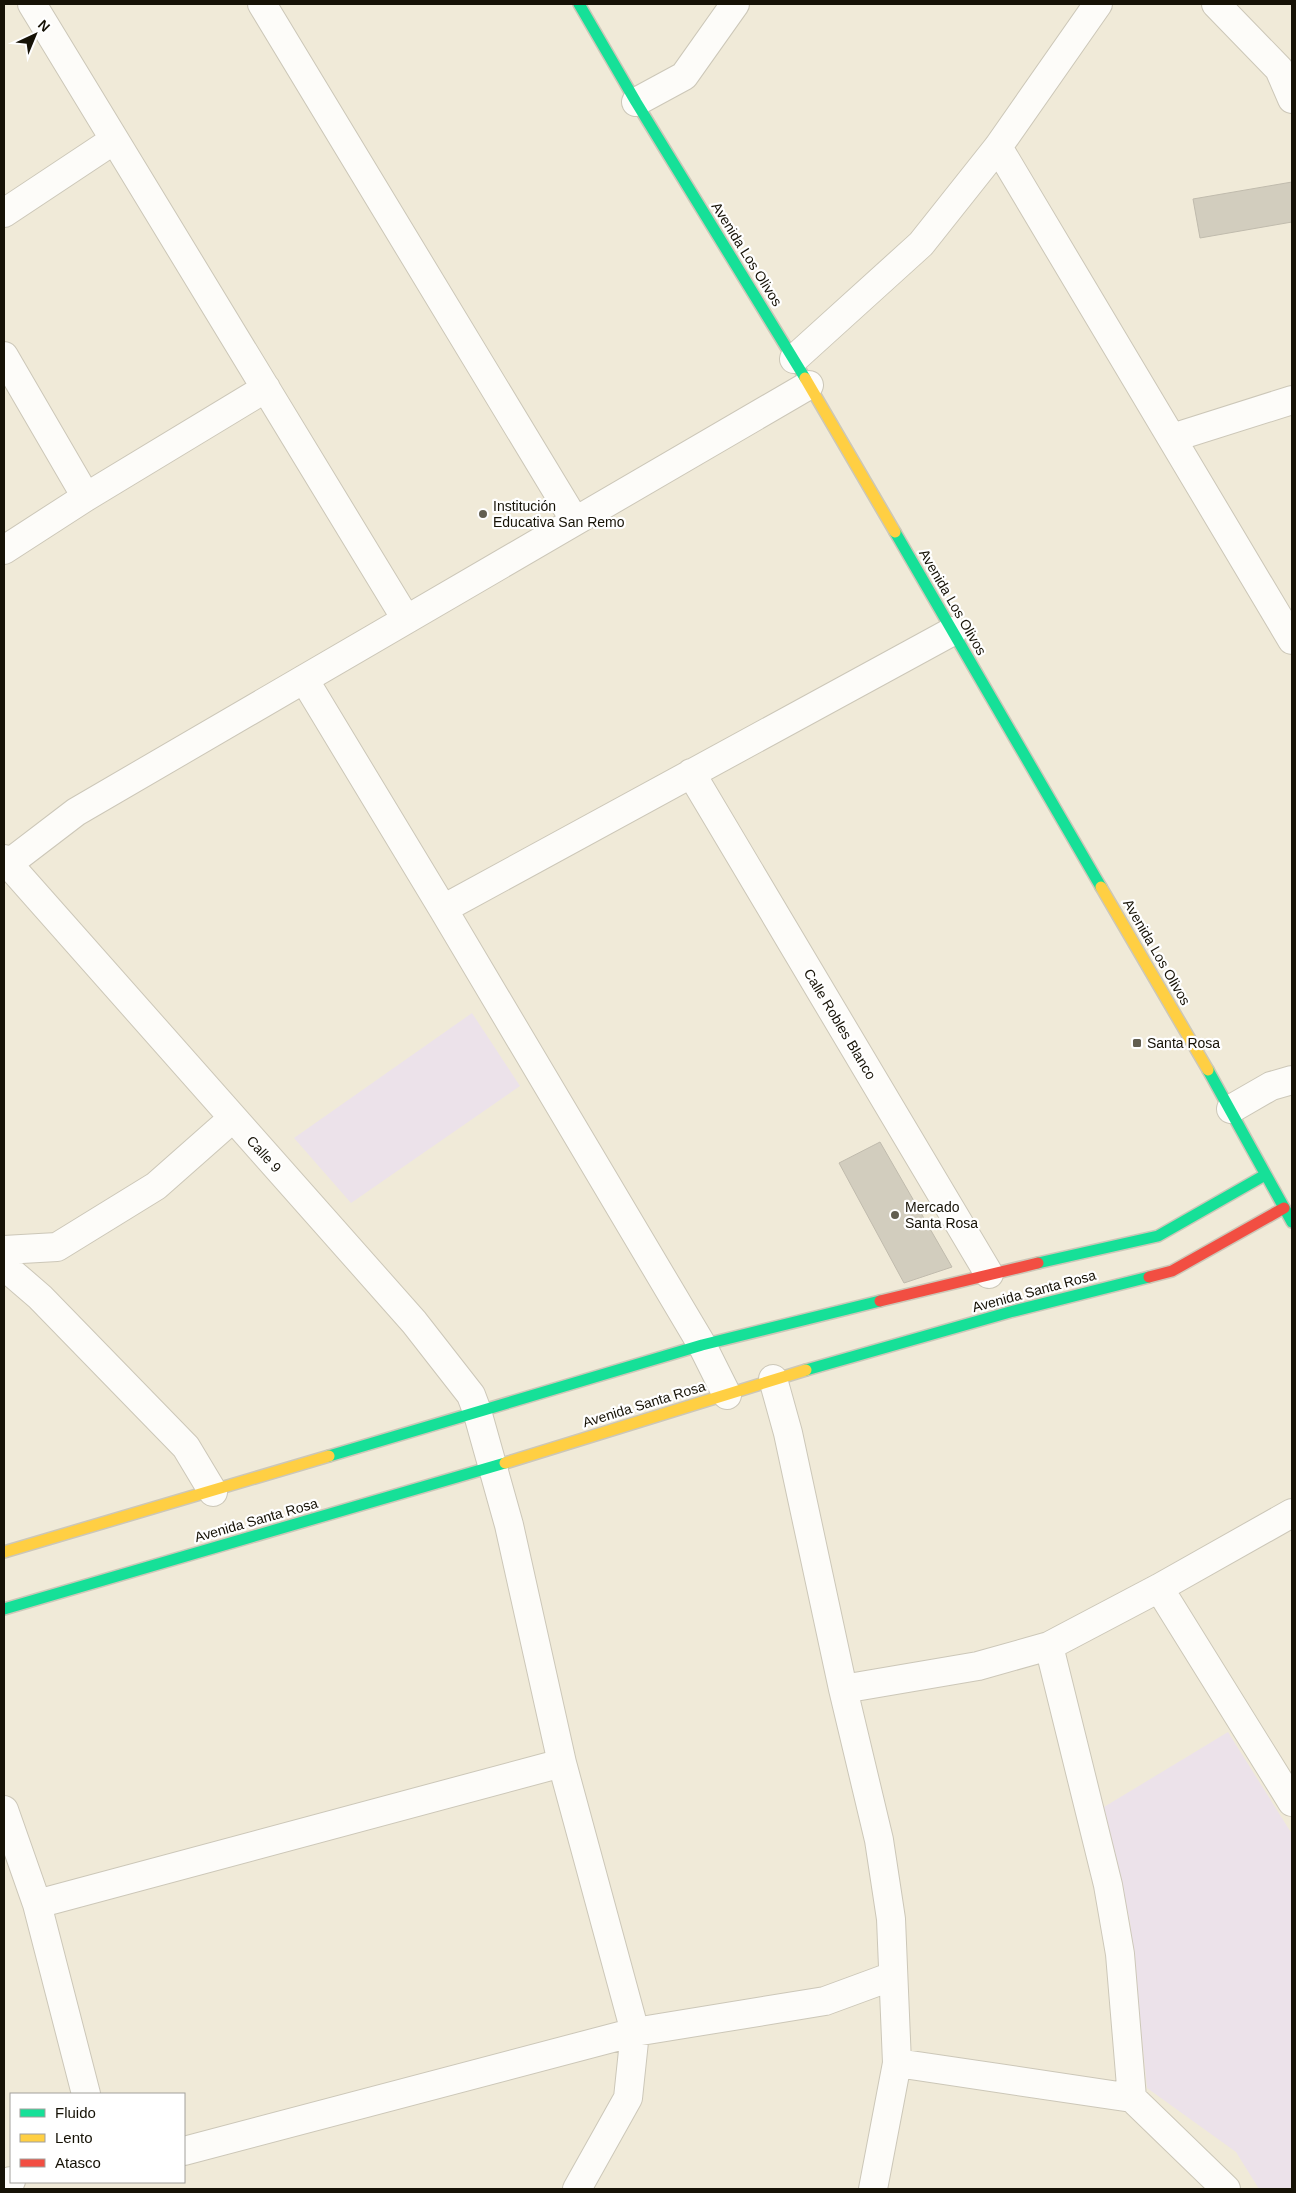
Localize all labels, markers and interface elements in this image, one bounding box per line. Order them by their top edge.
north arrow [10,10,60,60]
text: N [35,16,53,35]
street label: Avenida Los Olivos [709,199,785,309]
place label: Institución Educativa San Remo [493,498,625,530]
marker: Institución Educativa San Remo [477,508,489,520]
street label: Avenida Los Olivos [916,546,990,658]
street label: Avenida Los Olivos [1120,896,1194,1008]
street label: Calle Robles Blanco [801,966,879,1082]
place label: Santa Rosa [1147,1035,1220,1051]
marker: Santa Rosa [1131,1037,1143,1049]
street label: Calle 9 [243,1132,285,1176]
place label: Mercado Santa Rosa [905,1199,978,1231]
marker: Mercado Santa Rosa [889,1209,901,1221]
street label: Avenida Santa Rosa [970,1267,1098,1315]
street label: Avenida Santa Rosa [581,1378,707,1430]
street label: Avenida Santa Rosa [193,1495,320,1545]
legend [10,2093,185,2183]
text: Fluido [55,2104,96,2121]
text: Lento [55,2129,93,2146]
text: Atasco [55,2154,101,2171]

